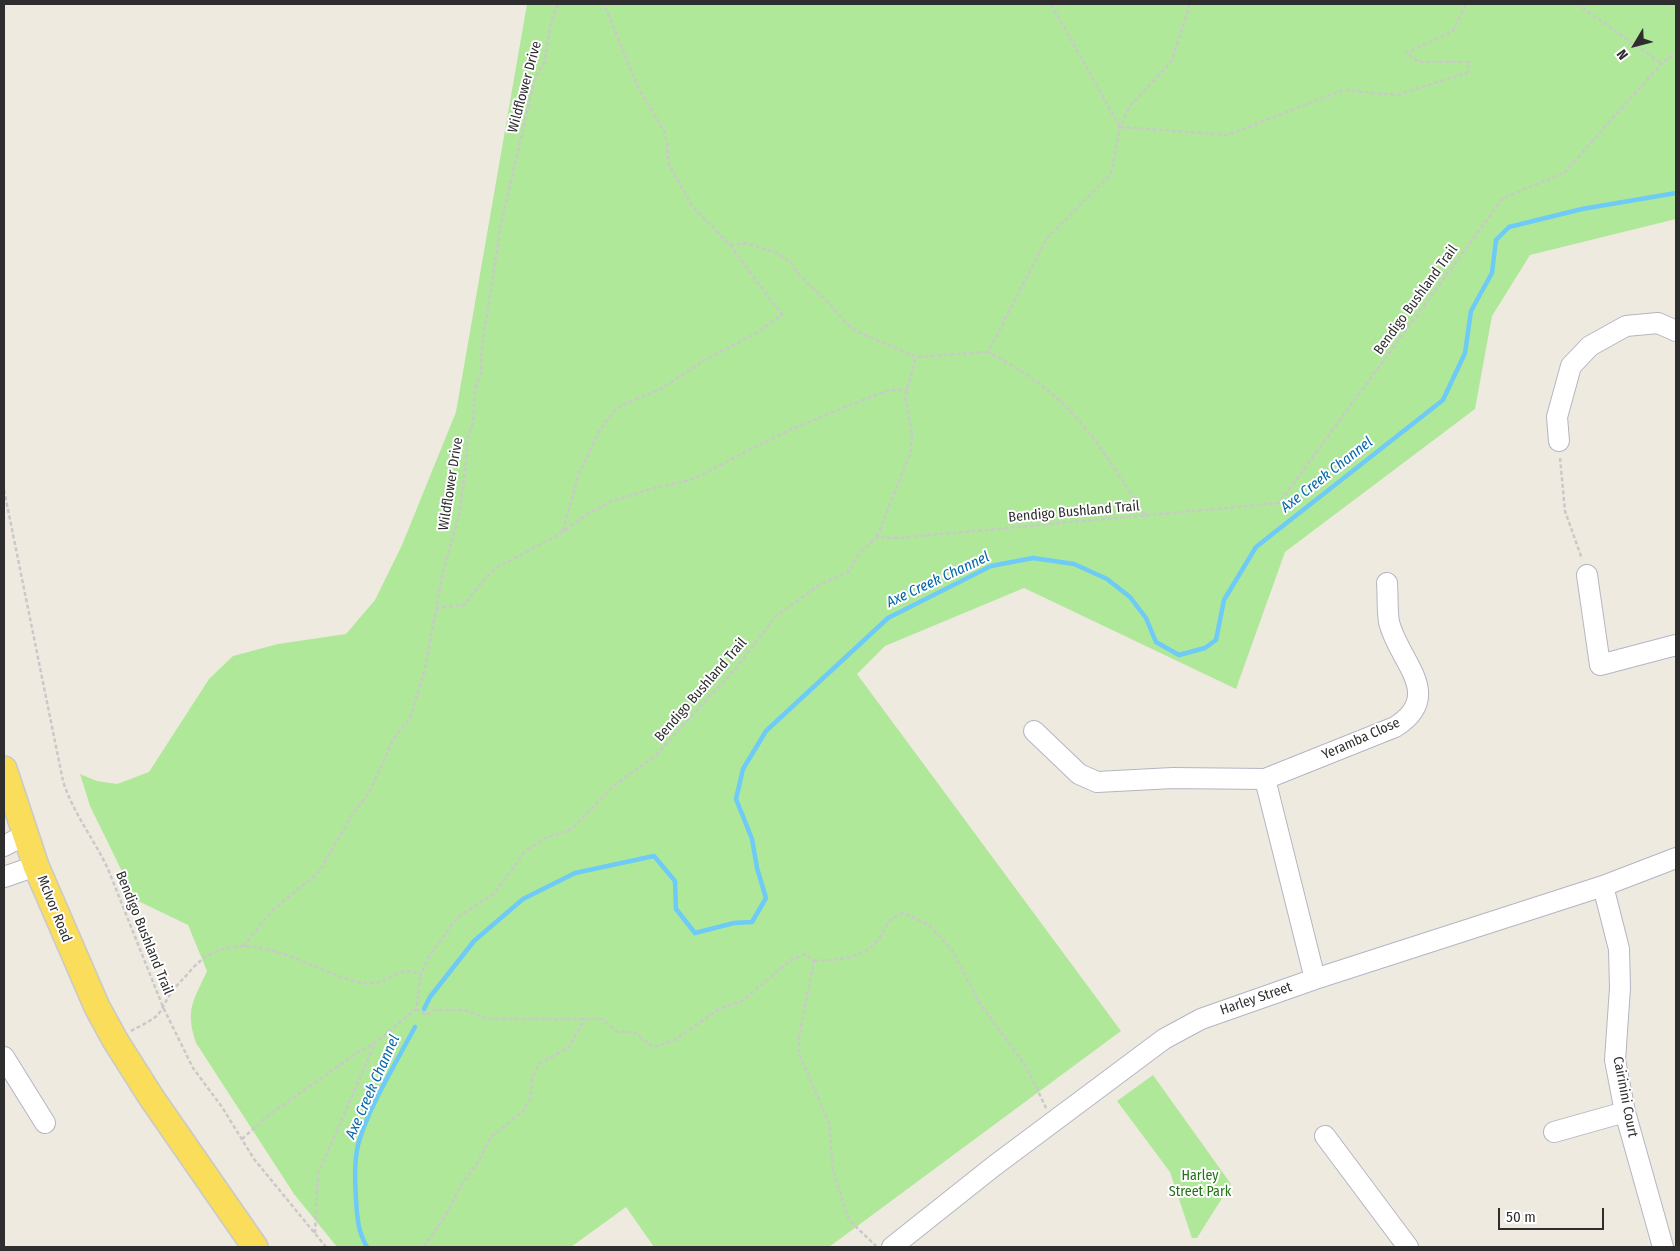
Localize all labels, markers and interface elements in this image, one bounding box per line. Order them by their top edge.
north arrow [1610,20,1660,70]
street label: Wildflower Drive [505,39,545,135]
text: N [1613,46,1632,63]
street label: Bendigo Bushland Trail [1371,242,1461,358]
water label: Axe Creek Channel [1277,434,1377,516]
street label: Wildflower Drive [435,436,467,532]
street label: Bendigo Bushland Trail [1008,498,1140,526]
water label: Axe Creek Channel [884,548,992,612]
street label: Bendigo Bushland Trail [651,635,751,745]
street label: Yeramba Close [1319,714,1403,764]
street label: Bendigo Bushland Trail [112,869,176,997]
street label: McIvor Road [33,873,75,945]
street label: Harley Street [1218,979,1294,1019]
water label: Axe Creek Channel [342,1032,404,1142]
street label: Cairinini Court [1609,1055,1641,1139]
park label: Harley Street Park [1169,1168,1231,1200]
scale bar [1500,1198,1606,1230]
text: 50 m [1506,1208,1536,1226]

